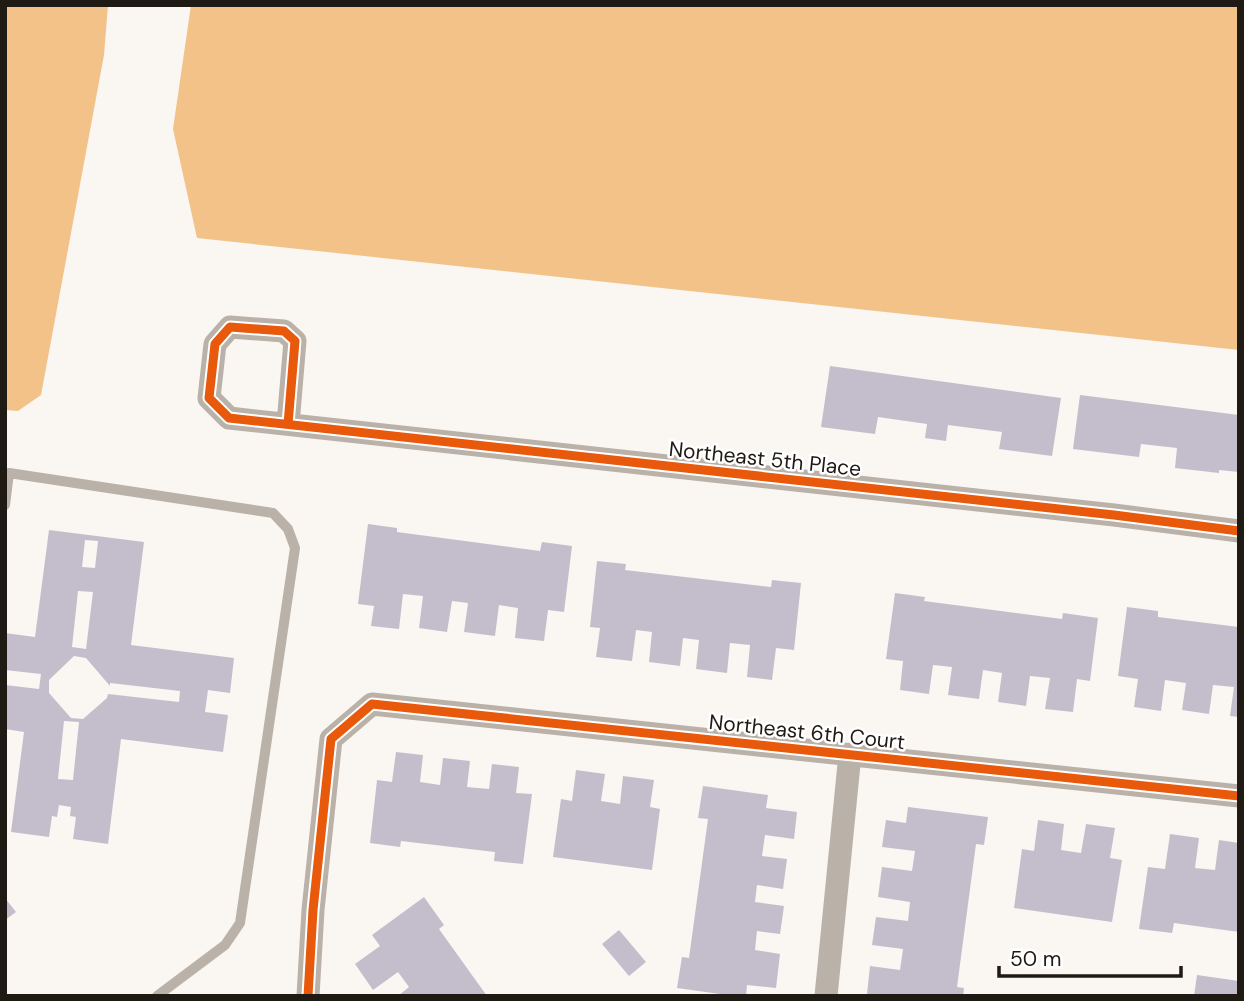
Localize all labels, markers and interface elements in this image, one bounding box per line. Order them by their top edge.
street label: Northeast 5th Place [667,435,863,483]
street label: Northeast 6th Court [708,708,906,756]
scale bar [999,934,1181,978]
text: 50 m [1010,945,1061,973]

